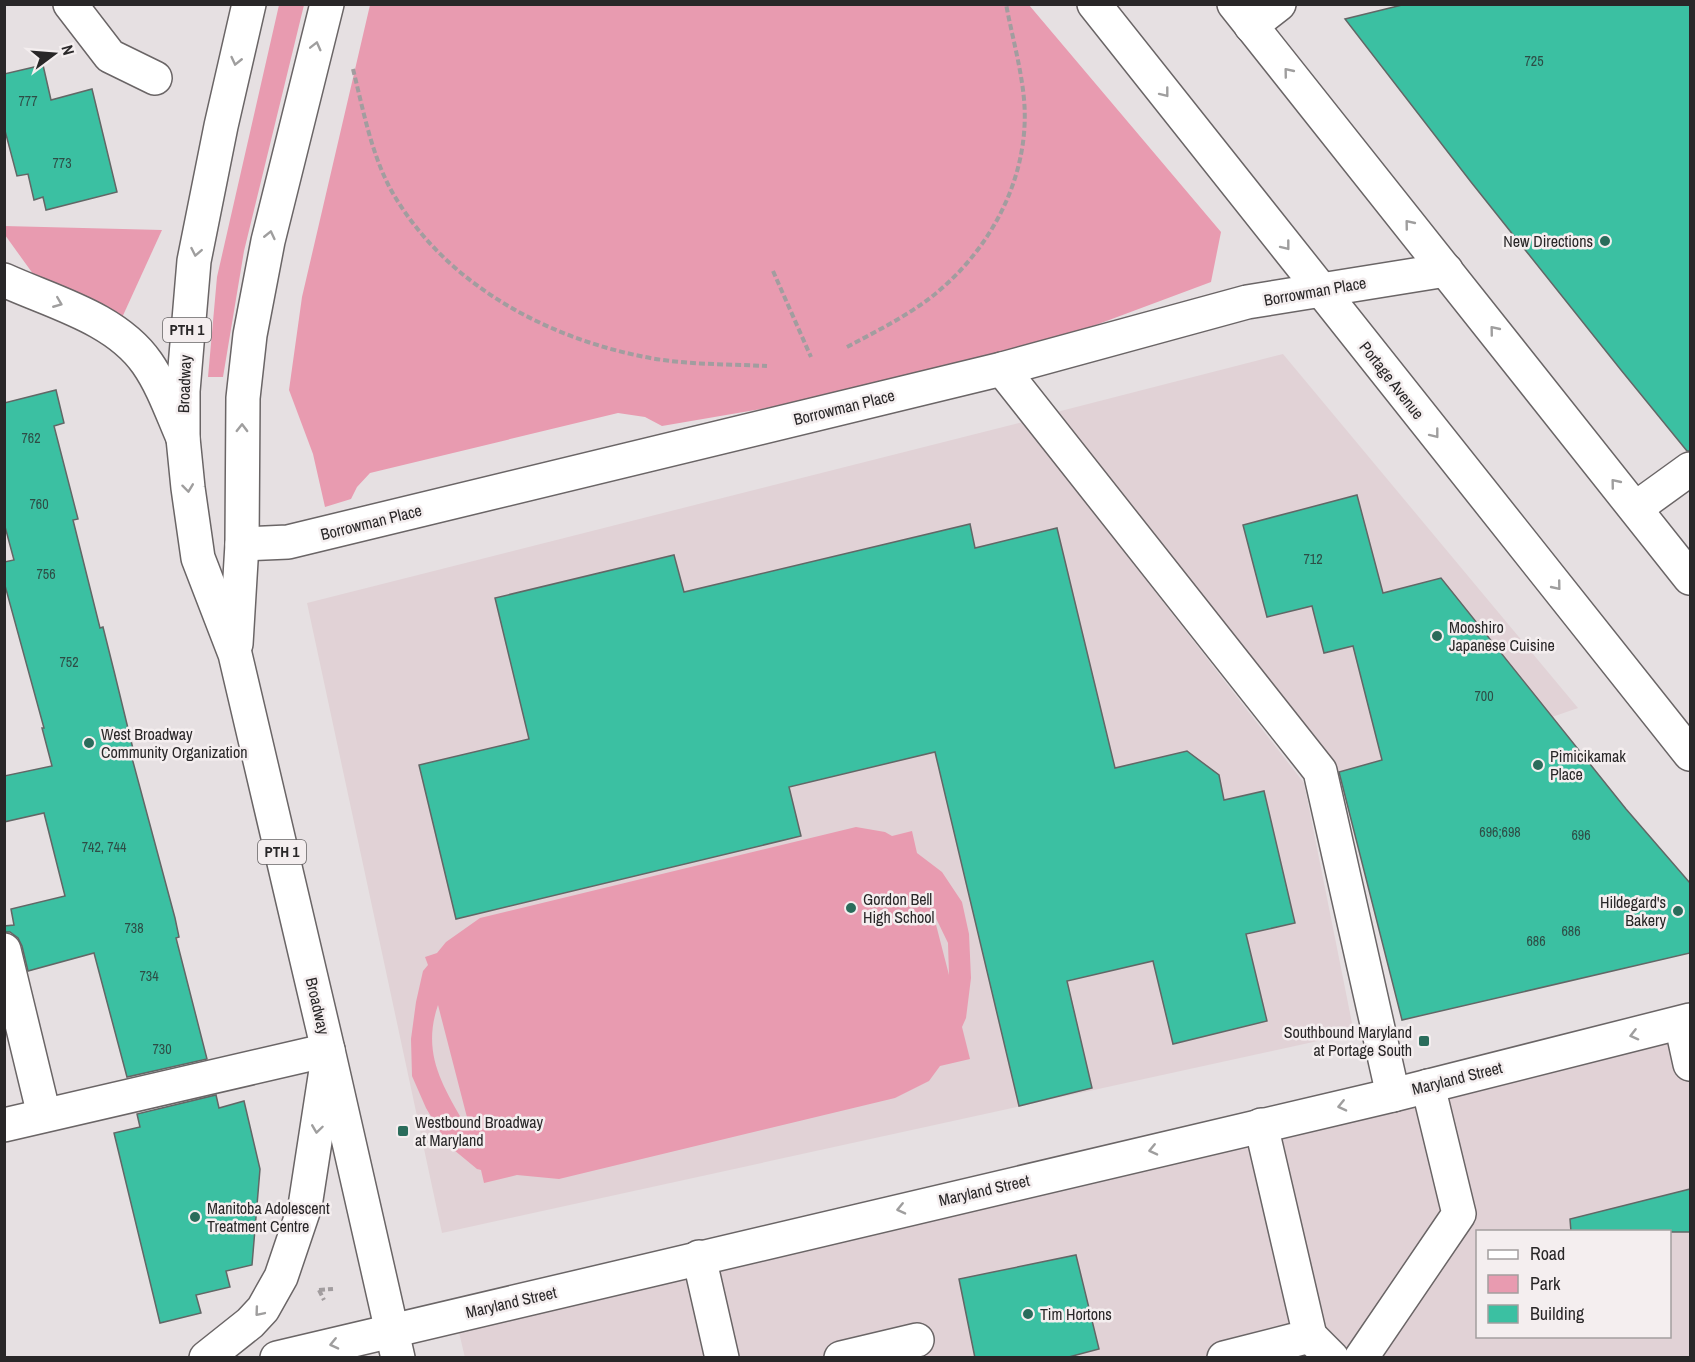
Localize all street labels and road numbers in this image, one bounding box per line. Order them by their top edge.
street label: Borrowman Place [1262,271,1368,311]
road number: PTH 1 [163,318,211,342]
street label: Portage Avenue [1355,337,1429,423]
street label: Broadway [172,354,196,414]
street label: Borrowman Place [791,384,897,430]
street label: Borrowman Place [318,499,424,545]
road number: PTH 1 [258,840,306,864]
street label: Broadway [301,975,335,1037]
street label: Maryland Street [1409,1056,1505,1100]
street label: Maryland Street [936,1169,1032,1211]
street label: Maryland Street [463,1281,559,1323]

